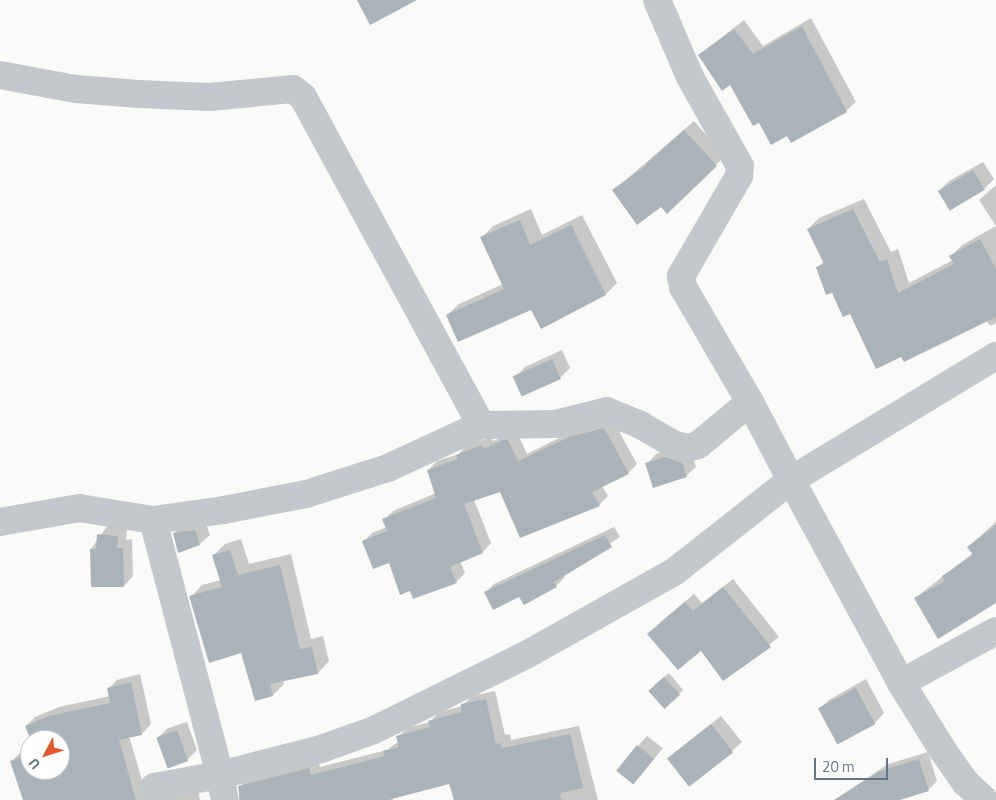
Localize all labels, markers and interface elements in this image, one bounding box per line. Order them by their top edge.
north arrow [20,730,70,780]
scale bar [816,748,890,780]
text: U [23,754,45,775]
text: 20 m [822,755,855,778]

